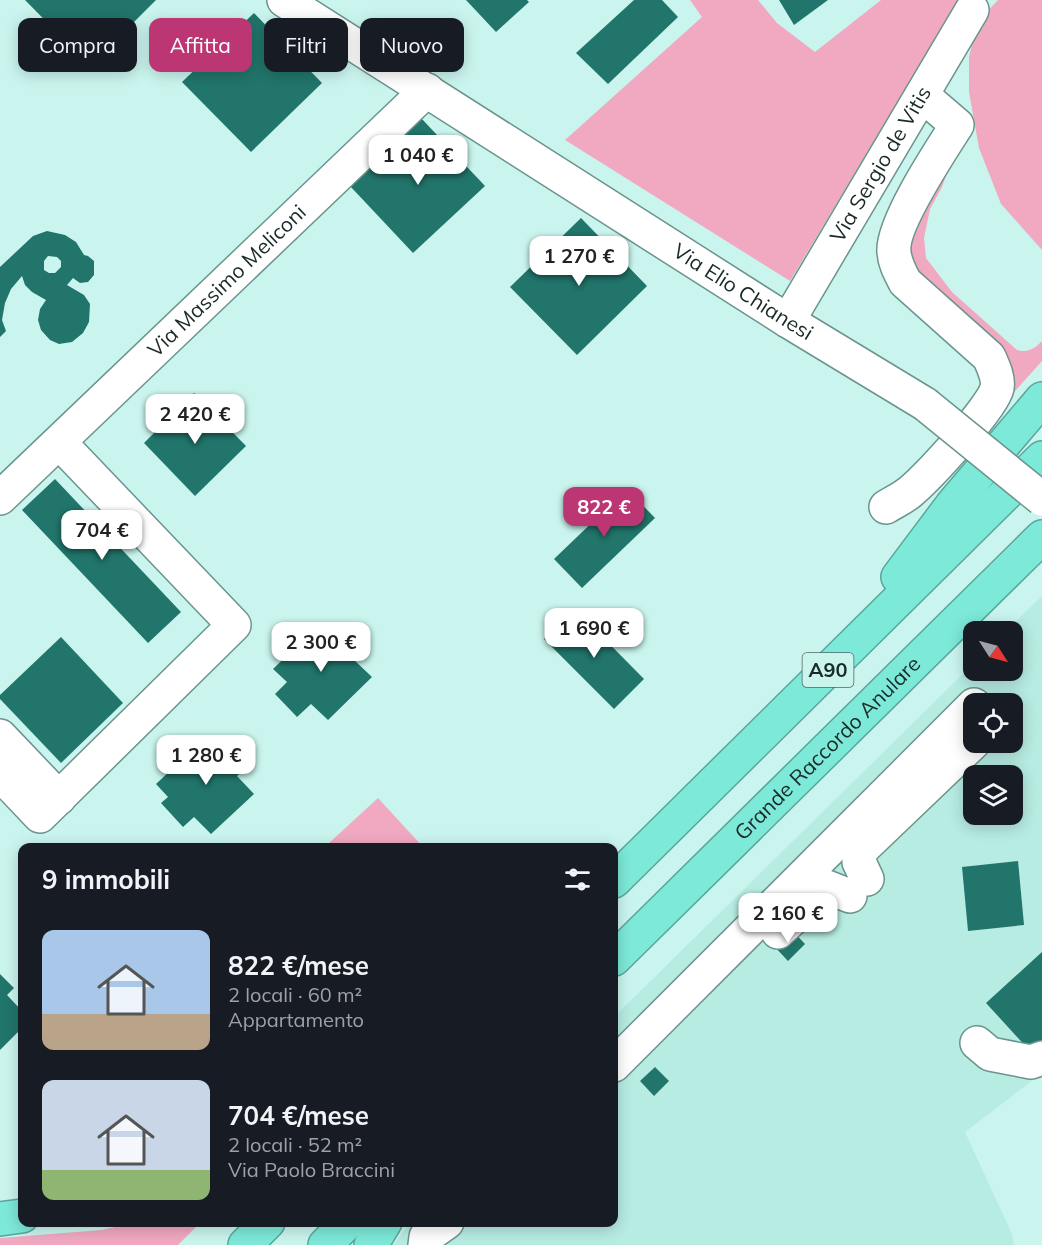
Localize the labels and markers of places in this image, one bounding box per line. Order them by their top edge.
pin: 1 040 € [363,135,473,186]
pin: 1 270 € [524,236,634,287]
pin: 2 420 € [140,394,250,445]
pin: 822 € [562,487,646,538]
pin: 704 € [60,510,144,561]
pin: 1 690 € [539,608,649,659]
pin: 2 300 € [266,622,376,673]
pin: 1 280 € [151,735,261,786]
pin: 2 160 € [733,893,843,944]

